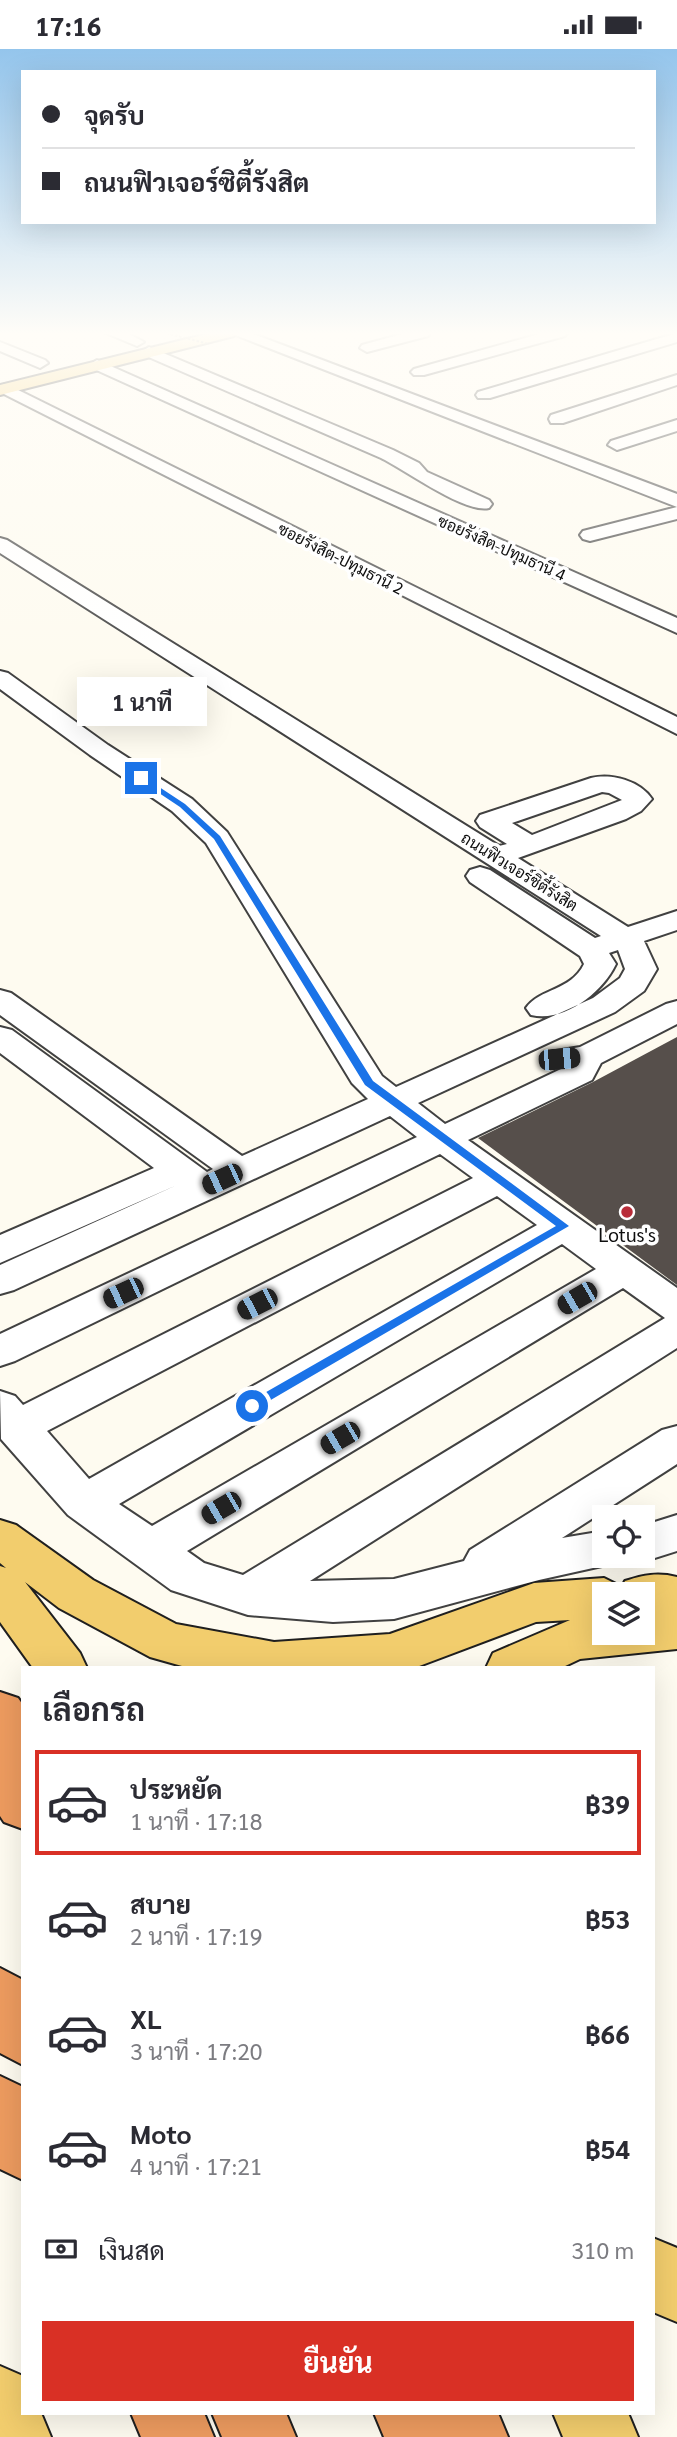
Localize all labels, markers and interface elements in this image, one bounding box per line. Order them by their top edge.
text: 17:16 [35,8,101,42]
text: จุดรับ [84,97,145,131]
text: ถนนฟิวเจอร์ซิตี้รังสิต [84,164,309,198]
street label: ซอยรังสิต-ปทุมธานี 4 [434,509,569,587]
street label: ซอยรังสิต-ปทุมธานี 2 [274,517,407,601]
callout: 1 นาที [76,677,206,725]
text: 1 นาที [112,686,172,716]
route end [125,762,157,794]
street label: ถนนฟิวเจอร์ซิตี้รังสิต [458,824,584,915]
car [538,1047,581,1071]
car [199,1161,246,1197]
marker: Lotus's [619,1204,635,1220]
place label: Lotus's [598,1222,656,1246]
car [100,1275,147,1311]
car [554,1278,601,1318]
car [234,1285,281,1323]
route start [236,1390,268,1422]
car [317,1418,364,1458]
car [198,1488,245,1528]
map controls [592,1505,655,1645]
button: locate [592,1505,655,1568]
button: layers [592,1582,655,1645]
text: เลือกรถ [42,1687,145,1728]
icon: car [46,1771,109,1834]
text: ประหยัด [130,1771,223,1805]
text: ฿39 [585,1786,630,1820]
text: 1 นาที · 17:18 [130,1805,263,1835]
icon: car [46,1886,109,1949]
text: สบาย [130,1886,191,1920]
text: ฿53 [585,1901,630,1935]
text: 2 นาที · 17:19 [130,1920,263,1950]
icon: car [46,2001,109,2064]
text: XL [130,2001,162,2035]
text: ฿66 [585,2016,630,2050]
text: 3 นาที · 17:20 [130,2035,263,2065]
icon: car [46,2116,109,2179]
text: Moto [130,2116,191,2150]
text: ฿54 [585,2131,630,2165]
text: 4 นาที · 17:21 [130,2150,263,2180]
icon: cash [42,2230,80,2268]
text: เงินสด [98,2232,165,2266]
text: 310 m [571,2234,634,2264]
button: ยืนยัน [42,2321,634,2401]

